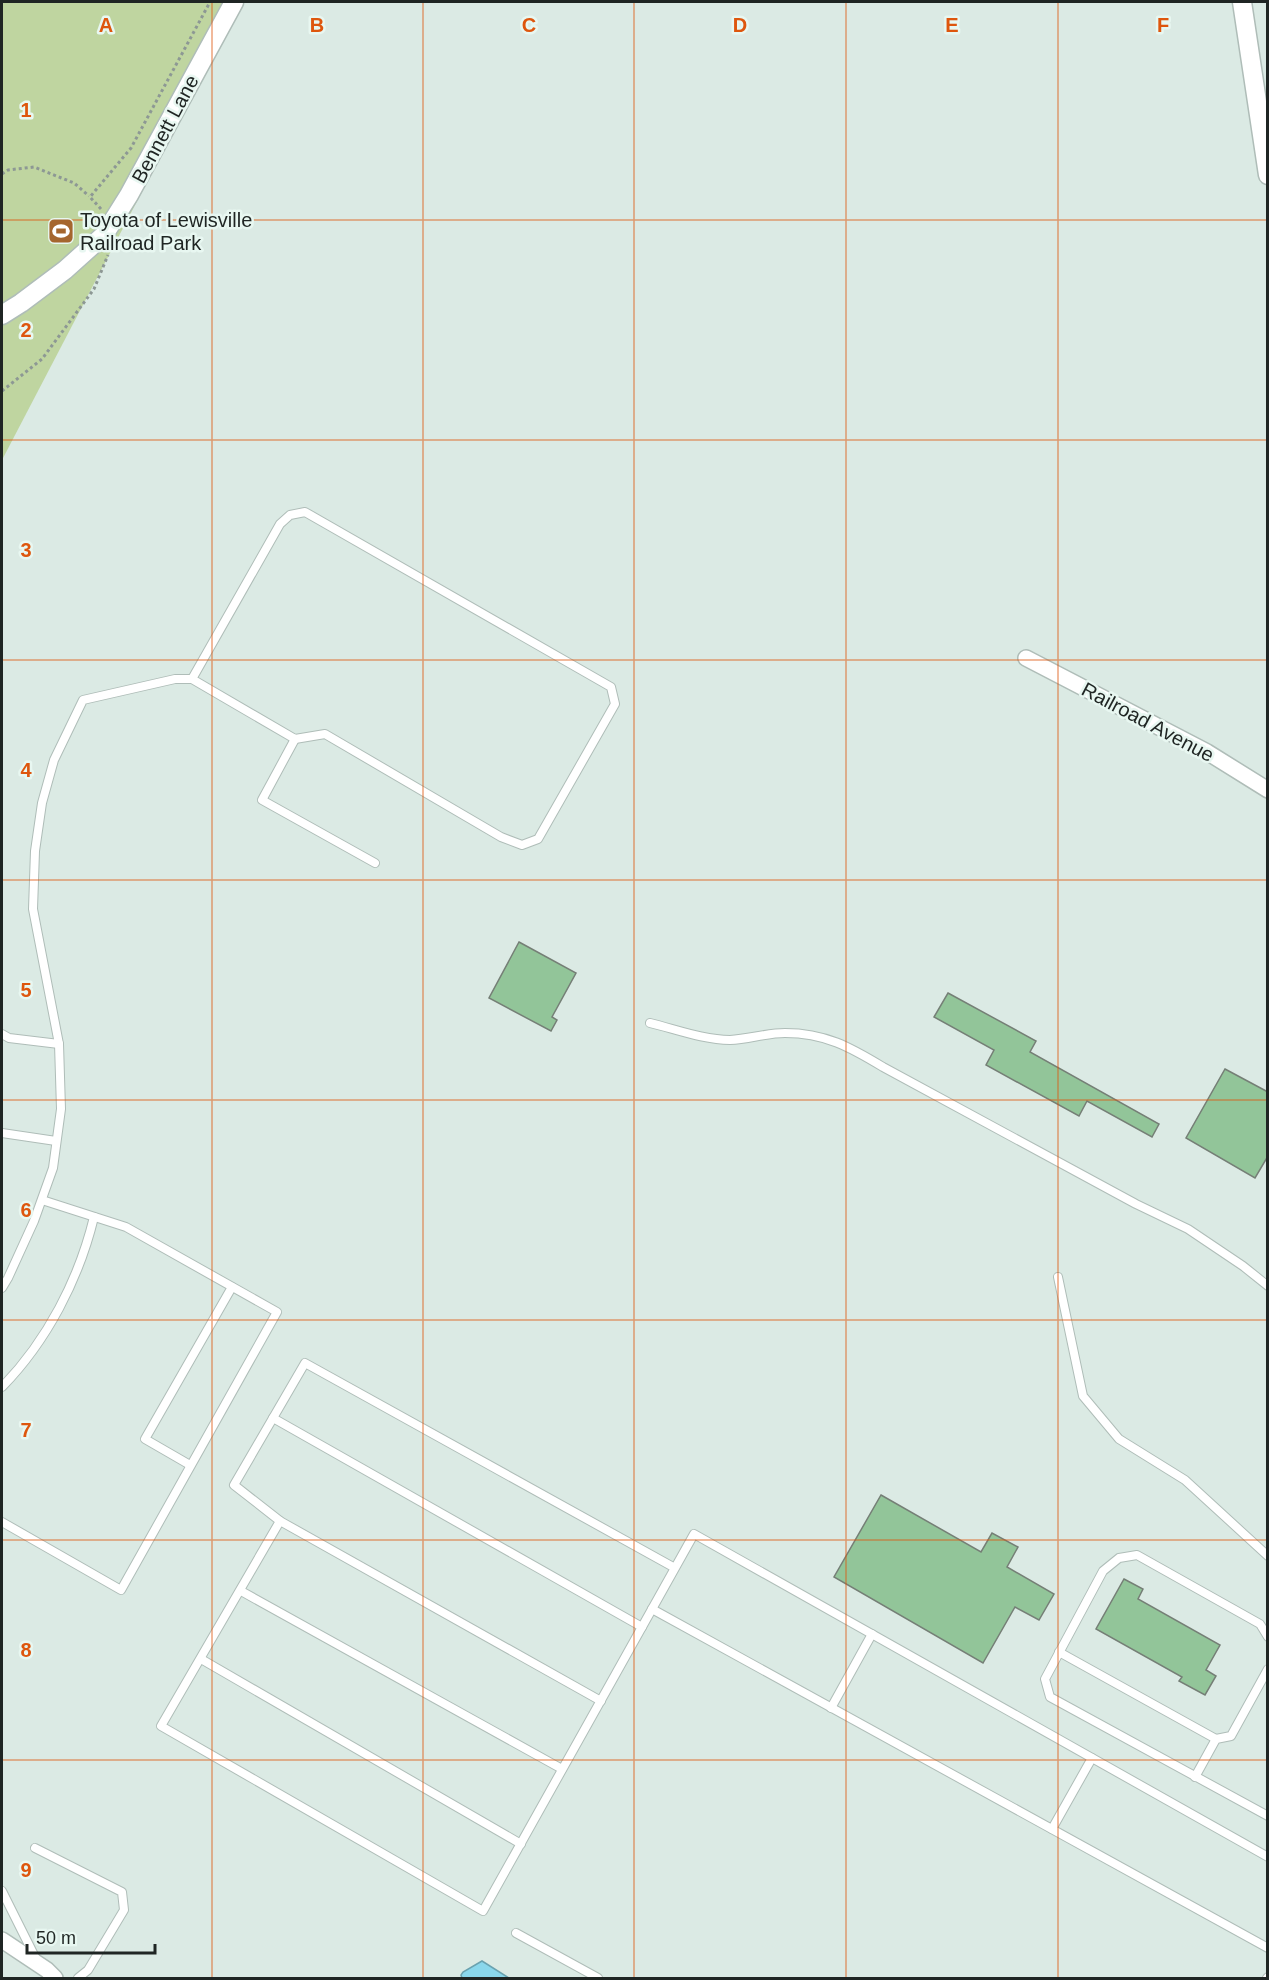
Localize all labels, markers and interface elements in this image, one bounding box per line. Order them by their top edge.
text: A [99,14,113,36]
text: B [310,14,324,36]
text: C [522,14,536,36]
text: D [733,14,747,36]
text: E [945,14,959,36]
text: F [1157,14,1169,36]
street label: Bennett Lane [127,71,203,187]
text: 1 [20,99,32,121]
place label: Toyota of Lewisville Railroad Park [80,209,252,254]
sports icon: Toyota of Lewisville Railroad Park [46,216,76,246]
text: 2 [20,319,32,341]
text: 3 [20,539,32,561]
street label: Railroad Avenue [1078,678,1218,766]
text: 4 [20,759,32,781]
text: 5 [20,979,32,1001]
text: 6 [20,1199,32,1221]
text: 7 [20,1419,32,1441]
text: 8 [20,1639,32,1661]
text: 9 [20,1859,32,1881]
scale bar [27,1917,154,1955]
text: 50 m [36,1928,76,1948]

